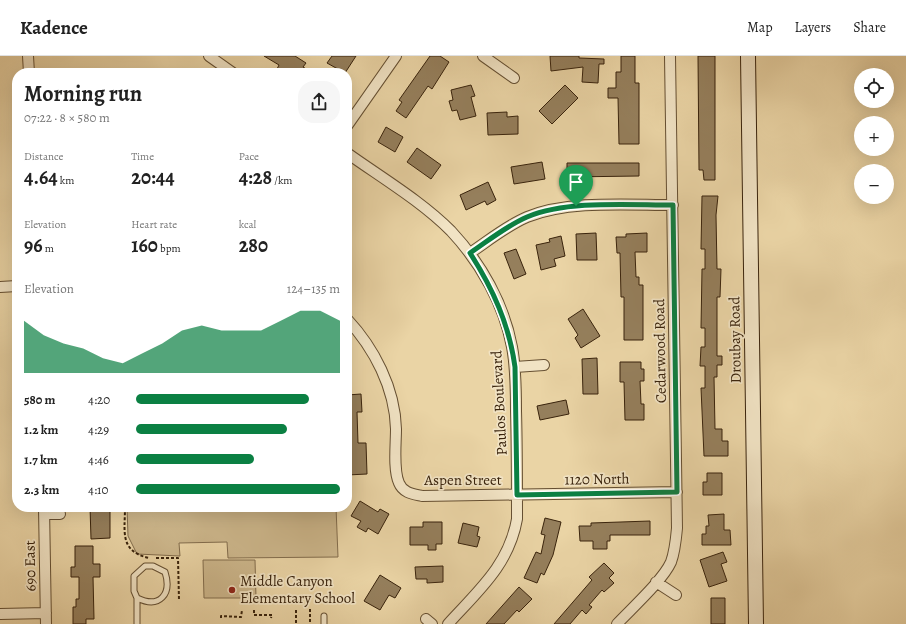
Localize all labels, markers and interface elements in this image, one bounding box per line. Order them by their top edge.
text: Kadence [20,15,88,41]
text: Map [747,18,773,37]
text: Layers [795,18,831,37]
text: Share [853,18,886,37]
map controls [854,68,894,204]
button: locate [854,68,894,108]
text: Morning run [24,79,142,109]
button: share [298,81,340,123]
text: 07:22 · 8 × 580 m [24,109,110,126]
button: + [854,116,894,156]
text: Distance [24,149,63,164]
text: Time [131,149,154,164]
text: Pace [239,149,259,164]
text: 4.64 [24,164,58,191]
text: 20:44 [131,164,175,191]
text: 4:28 [239,164,272,191]
button: − [854,164,894,204]
pin [559,165,593,206]
icon: arrive [565,171,587,193]
text: km [58,173,74,188]
text: /km [272,173,293,188]
text: Elevation [24,217,66,232]
text: Heart rate [131,217,177,232]
text: kcal [239,217,256,232]
text: 96 [24,232,43,259]
text: 160 [131,232,158,259]
text: 280 [239,232,268,259]
text: m [43,241,54,256]
text: bpm [158,241,181,256]
text: Elevation [24,280,74,297]
text: 124–135 m [287,280,340,297]
street label: Droubay Road [724,295,746,384]
street label: Cedarwood Road [649,298,671,403]
street label: Paulos Boulevard [486,349,512,456]
text: 580 m [24,391,56,408]
text: 4:20 [88,391,110,408]
text: 1.2 km [24,421,58,438]
text: 4:29 [88,421,109,438]
text: 1.7 km [24,451,58,468]
text: 4:46 [88,451,109,468]
street label: 1120 North [564,468,630,490]
street label: Aspen Street [423,470,502,490]
text: 2.3 km [24,481,59,498]
text: 4:10 [88,481,108,498]
street label: 690 East [20,540,40,592]
place label: Middle Canyon Elementary School [240,571,355,608]
marker: Middle Canyon Elementary School [227,585,237,595]

